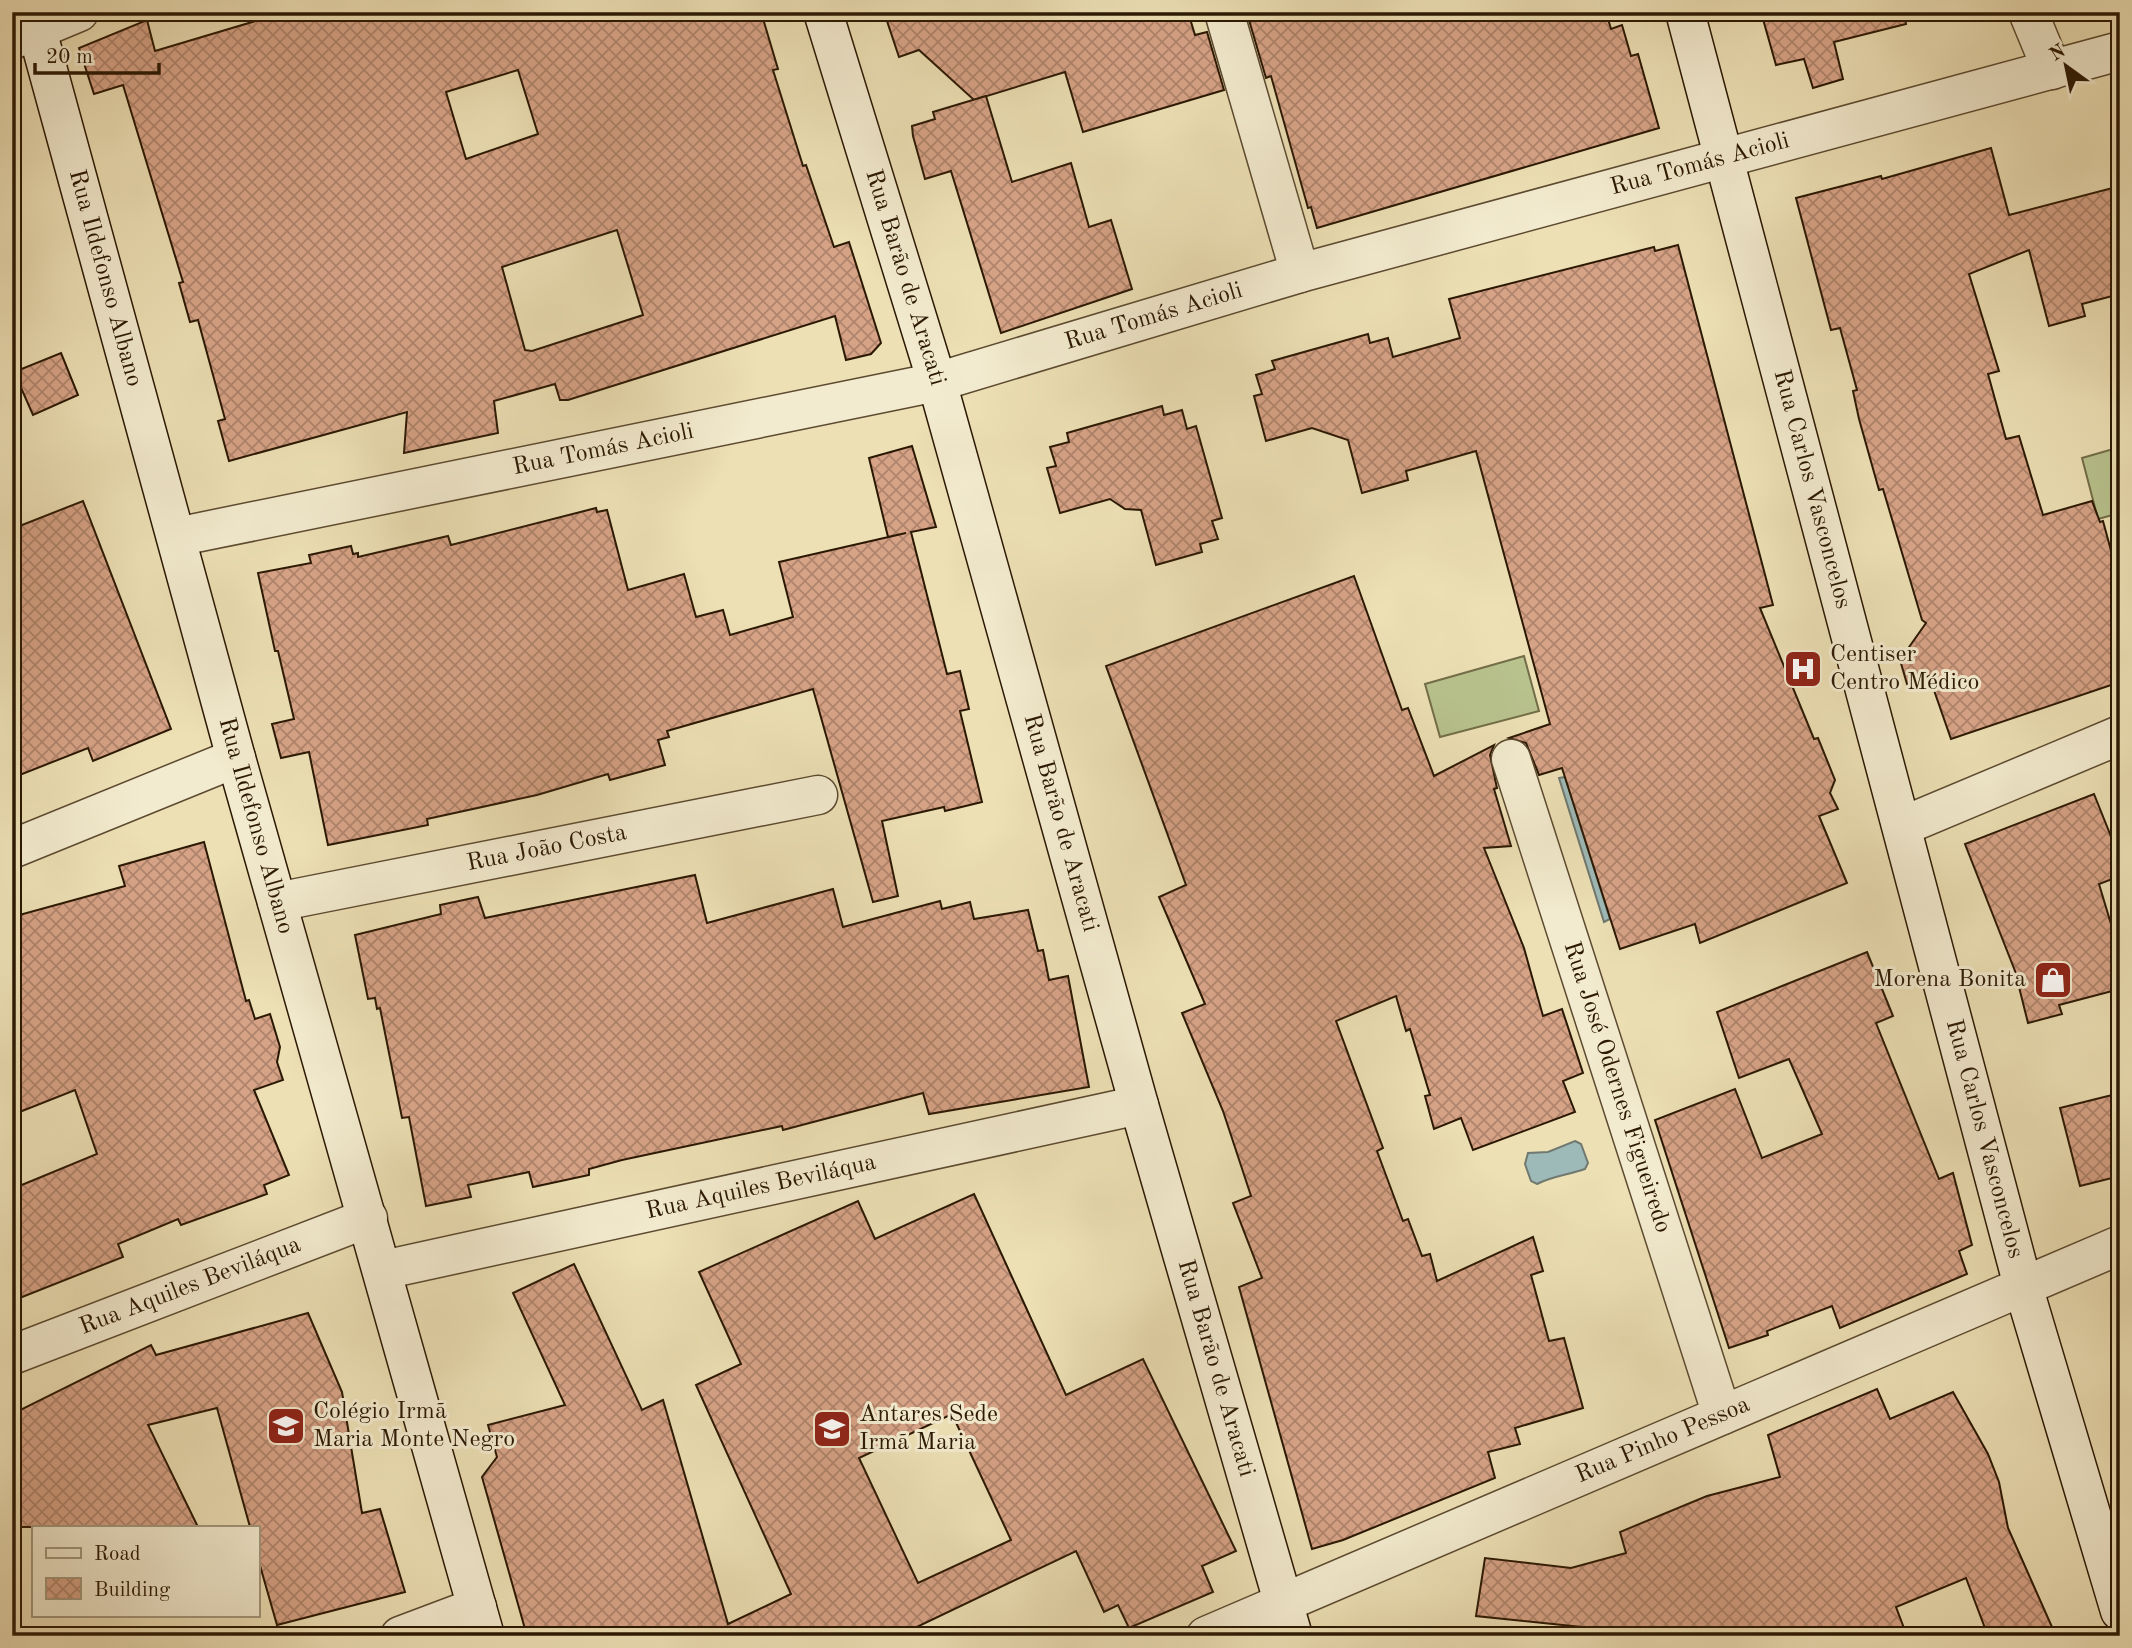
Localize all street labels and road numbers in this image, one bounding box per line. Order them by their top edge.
street label: Rua Tomás Acioli [1608,129,1792,200]
street label: Rua Ildefonso Albano [64,167,146,389]
street label: Rua Barão de Aracati [860,167,949,388]
street label: Rua Tomás Acioli [1062,279,1246,355]
street label: Rua Carlos Vasconcelos [1768,367,1855,612]
street label: Rua Tomás Acioli [511,420,696,480]
street label: Rua Barão de Aracati [1018,711,1102,935]
street label: Rua Ildefonso Albano [214,715,297,937]
street label: Rua João Costa [465,821,629,876]
street label: Rua José Odernes Figueiredo [1559,939,1675,1236]
street label: Rua Carlos Vasconcelos [1941,1017,2027,1261]
street label: Rua Aquiles Beviláqua [644,1151,879,1224]
street label: Rua Aquiles Beviláqua [76,1233,304,1340]
street label: Rua Barão de Aracati [1173,1257,1258,1480]
street label: Rua Pinho Pessoa [1572,1393,1754,1488]

